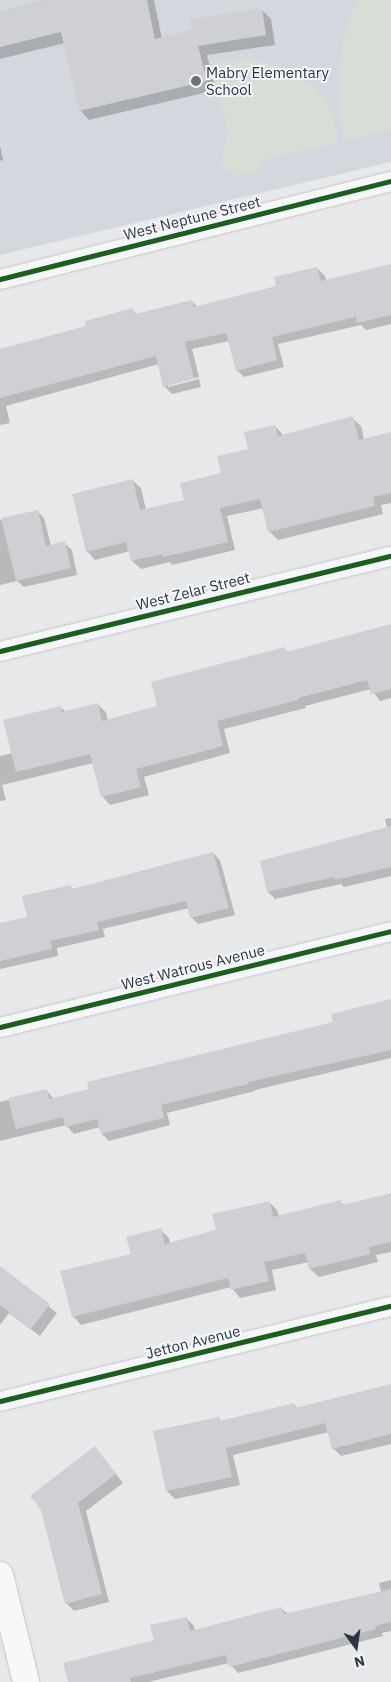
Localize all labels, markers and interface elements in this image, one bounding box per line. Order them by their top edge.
place label: Mabry Elementary School [206,63,329,98]
marker: Mabry Elementary School [190,75,202,87]
street label: West Neptune Street [122,192,262,244]
street label: West Zelar Street [134,568,252,614]
street label: West Watrous Avenue [119,940,267,994]
street label: Jetton Avenue [144,1322,242,1362]
north arrow [331,1622,381,1672]
text: N [353,1652,367,1672]

